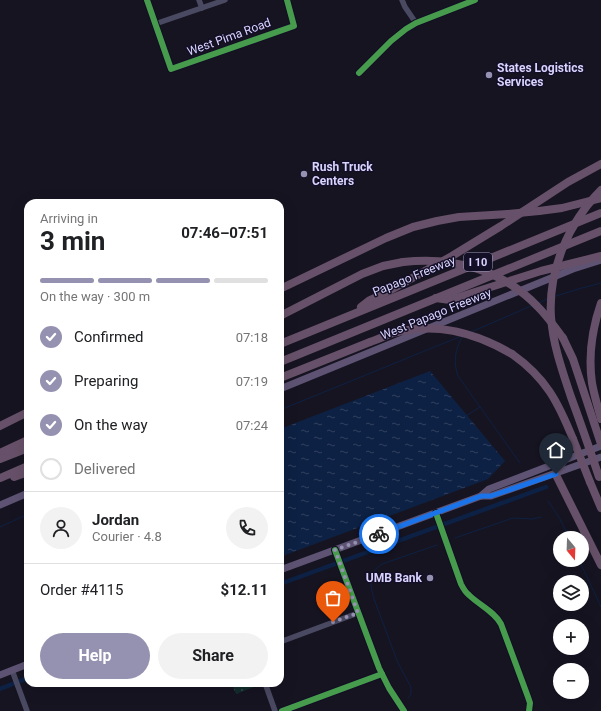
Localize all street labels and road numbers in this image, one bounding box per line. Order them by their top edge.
street label: West Pima Road [185,15,273,59]
street label: Papago Freeway [371,253,458,299]
road number: I 10 [464,253,492,271]
street label: West Papago Freeway [379,285,494,343]

